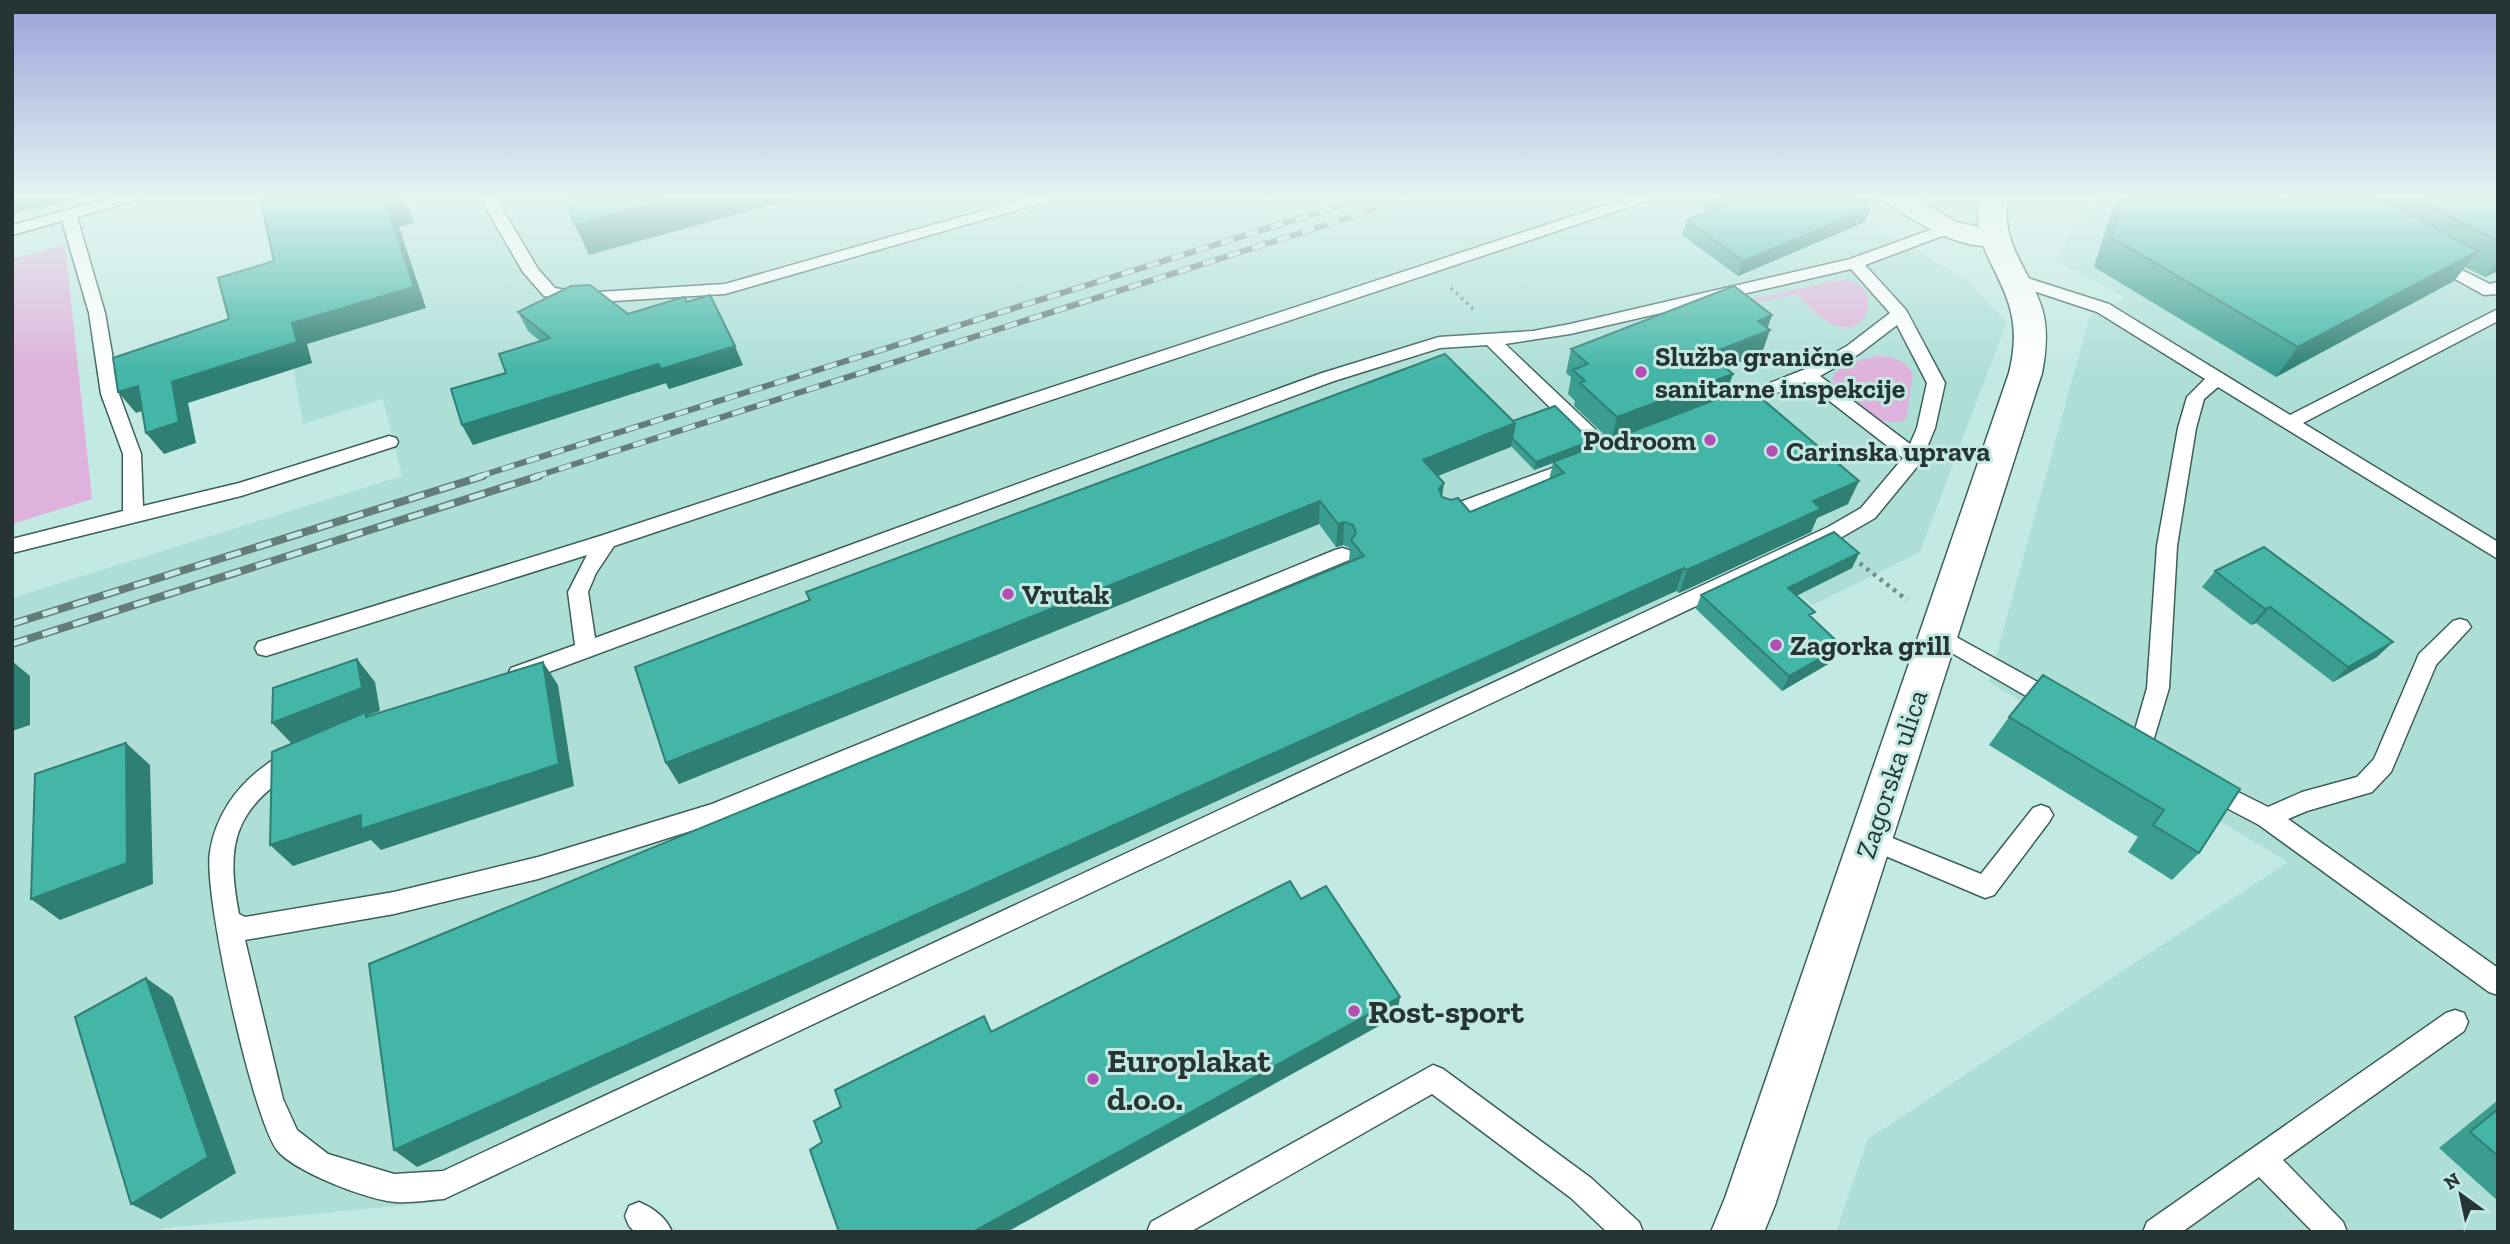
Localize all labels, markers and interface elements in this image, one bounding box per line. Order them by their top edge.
place label: Služba granične sanitarne inspekcije [1655,340,1905,405]
marker: Služba granične sanitarne inspekcije [1633,364,1649,380]
place label: Podroom [1583,424,1696,457]
marker: Podroom [1702,432,1718,448]
place label: Carinska uprava [1786,435,1990,468]
marker: Carinska uprava [1764,443,1780,459]
place label: Vrutak [1022,578,1110,611]
marker: Vrutak [1000,586,1016,602]
place label: Zagorka grill [1790,629,1951,662]
marker: Zagorka grill [1768,637,1784,653]
street label: Zagorska ulica [1849,685,1934,863]
place label: Rost-sport [1368,992,1525,1031]
marker: Rost-sport [1346,1003,1362,1019]
place label: Europlakat d.o.o. [1107,1041,1272,1118]
marker: Europlakat d.o.o. [1085,1071,1101,1087]
north arrow [2426,1160,2496,1230]
text: N [2440,1168,2464,1195]

